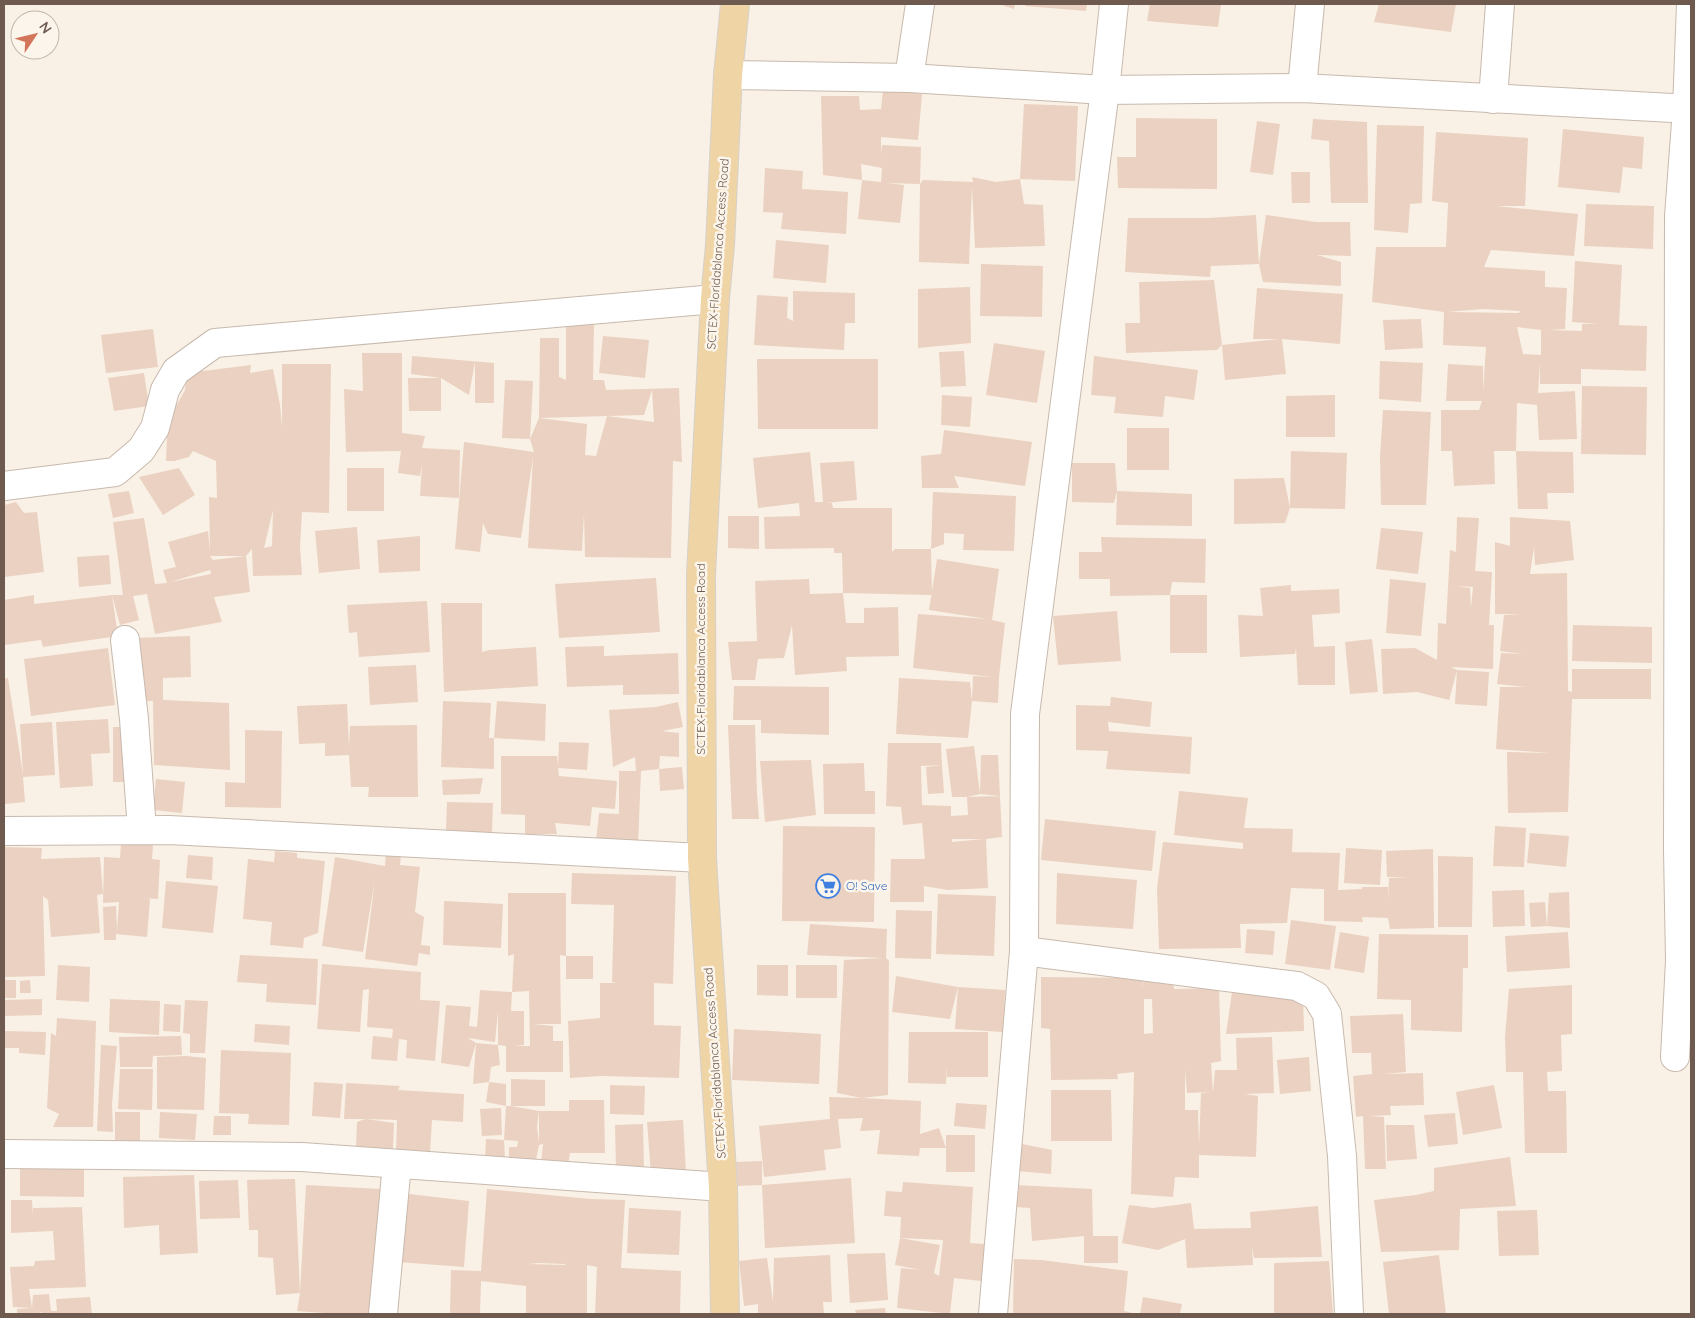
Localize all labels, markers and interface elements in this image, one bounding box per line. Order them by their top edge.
north arrow [10,10,60,60]
text: N [35,18,56,37]
street label: SCTEX-Floridablanca Access Road [703,158,732,350]
street label: SCTEX-Floridablanca Access Road [693,563,708,755]
supermarket icon: O! Save [815,873,841,899]
place label: O! Save [846,878,888,893]
street label: SCTEX-Floridablanca Access Road [700,967,729,1159]

